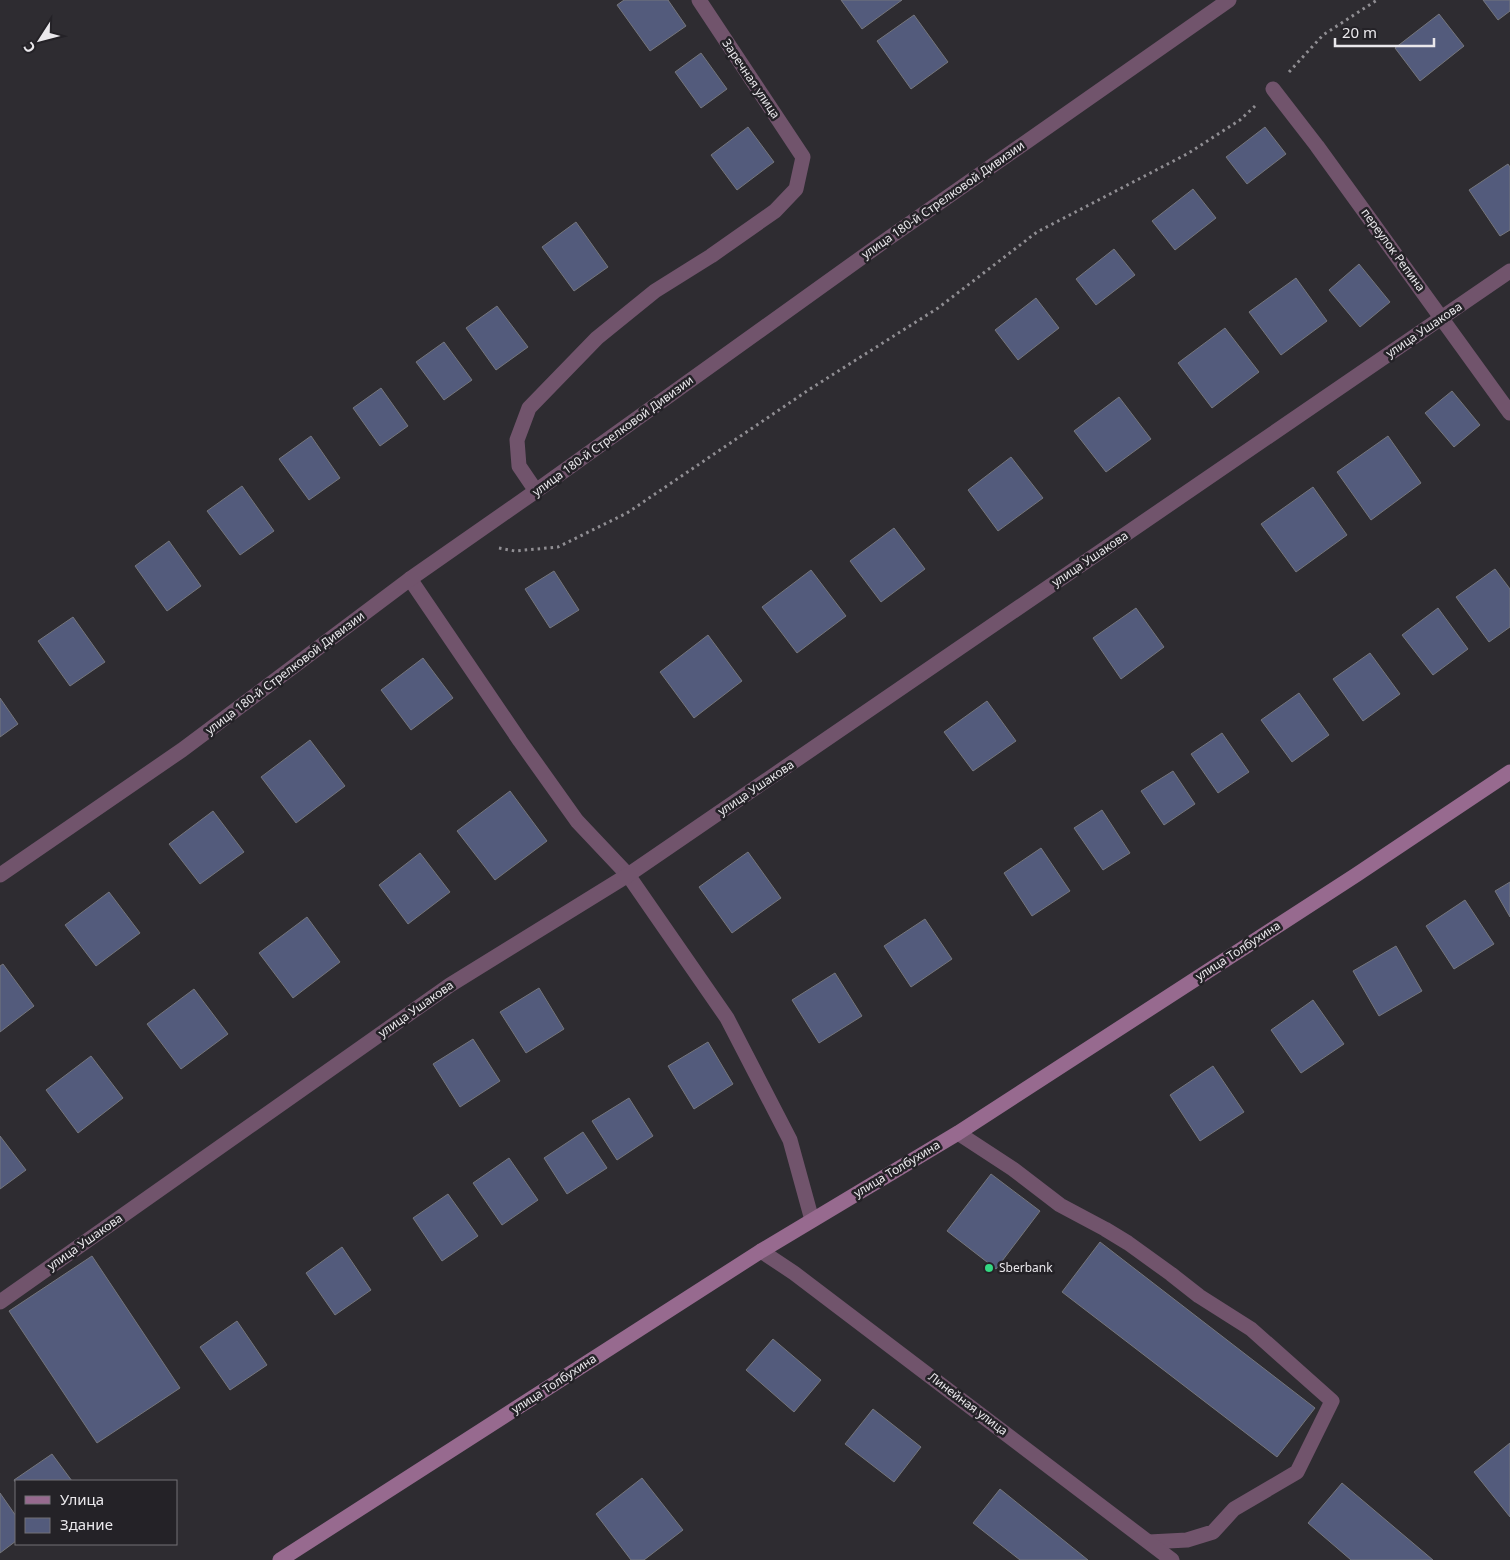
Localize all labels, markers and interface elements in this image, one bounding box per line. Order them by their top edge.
north arrow [15,15,65,65]
scale bar [1335,15,1434,47]
text: 20 m [1342,22,1377,42]
street label: Заречная улица [718,36,784,122]
text: С [19,39,39,57]
street label: улица 180-й Стрелковой Дивизии [858,137,1028,263]
street label: переулок Репина [1357,205,1429,295]
street label: улица Ушакова [1382,298,1465,361]
street label: улица 180-й Стрелковой Дивизии [529,371,697,500]
street label: улица Ушакова [1048,527,1131,590]
street label: улица 180-й Стрелковой Дивизии [202,607,368,738]
street label: улица Ушакова [714,756,797,819]
street label: улица Толбухина [1192,917,1283,984]
street label: улица Ушакова [375,976,457,1041]
street label: улица Толбухина [850,1136,943,1201]
street label: улица Ушакова [44,1209,126,1274]
place label: Sberbank [999,1259,1053,1276]
marker: Sberbank [983,1262,995,1274]
street label: улица Толбухина [508,1350,599,1417]
street label: Линейная улица [925,1368,1012,1439]
legend [15,1480,178,1545]
text: Улица [60,1489,104,1509]
text: Здание [60,1514,113,1534]

